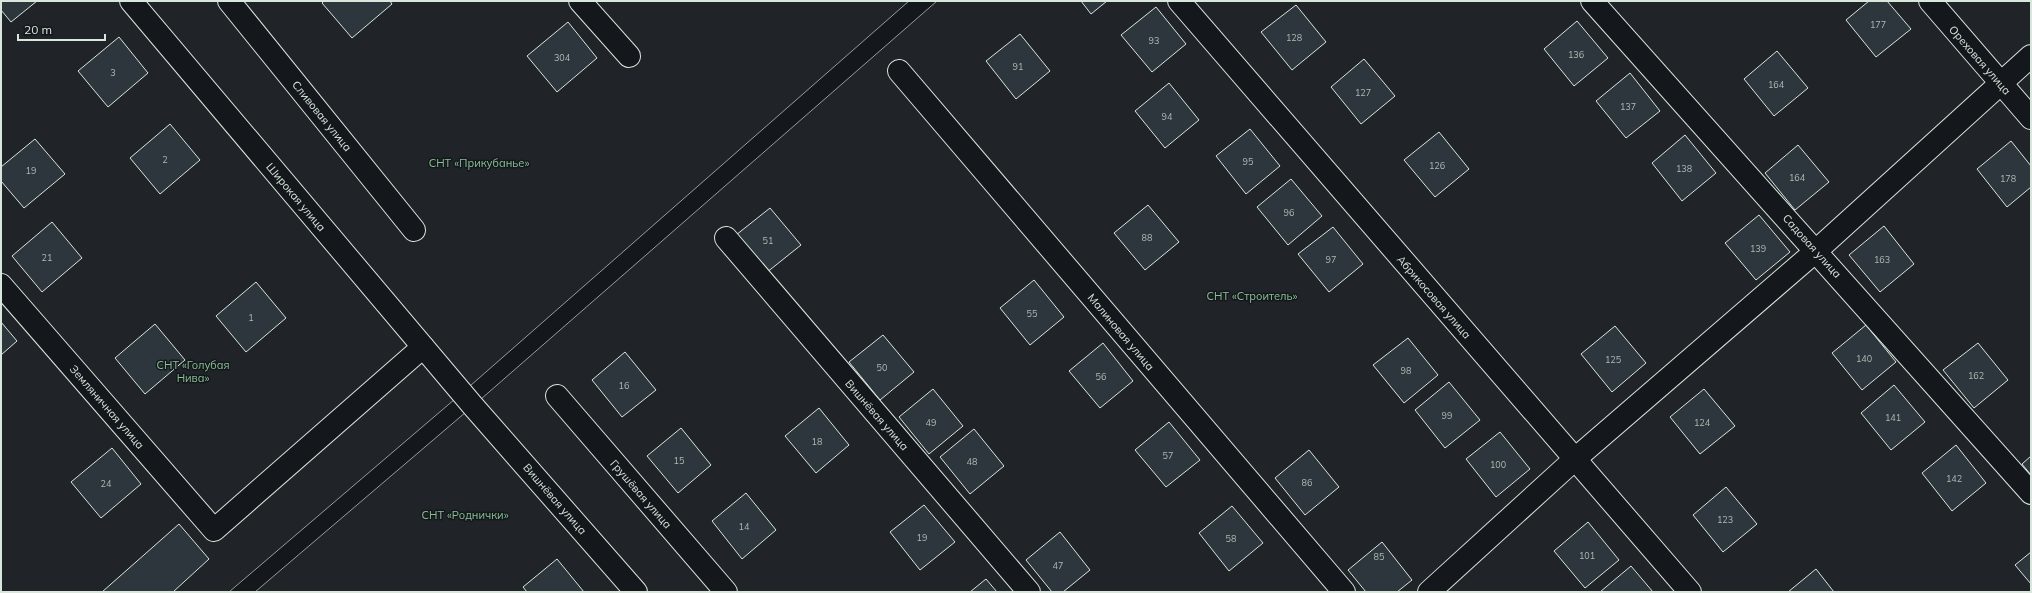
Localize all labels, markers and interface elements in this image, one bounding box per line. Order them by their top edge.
scale bar [18,16,105,42]
house number: 177 [1870,19,1886,30]
text: 20 m [24,22,52,37]
street label: Ореховая улица [1946,22,2014,98]
house number: 128 [1286,32,1302,43]
house number: 93 [1149,35,1159,46]
house number: 136 [1568,49,1584,60]
house number: 304 [554,52,571,63]
house number: 91 [1013,61,1023,72]
house number: 3 [110,67,116,78]
street label: Сливовая улица [289,78,355,154]
house number: 164 [1768,79,1785,90]
house number: 127 [1355,87,1371,98]
house number: 137 [1620,101,1636,112]
house number: 94 [1162,111,1173,122]
house number: 2 [162,154,168,165]
park label: СНТ «Прикубанье» [429,156,529,170]
house number: 95 [1243,156,1254,167]
street label: Широкая улица [263,160,329,234]
house number: 126 [1429,160,1445,171]
house number: 138 [1676,163,1692,174]
house number: 19 [26,165,36,176]
house number: 164 [1789,172,1806,183]
house number: 178 [2000,173,2016,184]
house number: 96 [1284,207,1294,218]
street label: Садовая улица [1780,211,1844,281]
house number: 88 [1142,232,1152,243]
house number: 51 [763,235,773,246]
house number: 139 [1750,243,1766,254]
house number: 21 [42,252,52,263]
street label: Абрикосовая улица [1394,253,1474,341]
house number: 97 [1326,254,1336,265]
house number: 163 [1874,254,1890,265]
park label: СНТ «Строитель» [1206,289,1298,303]
street label: Малиновая улица [1085,291,1157,373]
house number: 55 [1027,308,1038,319]
house number: 1 [248,312,254,323]
house number: 140 [1856,353,1872,364]
house number: 125 [1605,354,1622,365]
park label: СНТ «Голубая Нива» [157,358,230,385]
street label: Земляничная улица [67,362,147,452]
house number: 50 [877,362,887,373]
house number: 98 [1401,365,1411,376]
house number: 162 [1968,370,1984,381]
house number: 56 [1096,371,1106,382]
street label: Вишнёвая улица [842,377,912,453]
house number: 16 [619,380,629,391]
house number: 99 [1442,410,1452,421]
house number: 141 [1885,412,1901,423]
house number: 49 [926,417,936,428]
house number: 124 [1694,417,1711,428]
house number: 18 [812,436,822,447]
house number: 57 [1163,450,1173,461]
house number: 15 [674,455,685,466]
house number: 48 [967,456,977,467]
street label: Грушёвая улица [607,457,675,531]
house number: 100 [1490,459,1506,470]
street label: Вишнёвая улица [520,461,590,537]
house number: 142 [1946,473,1962,484]
house number: 86 [1302,477,1312,488]
house number: 24 [101,478,112,489]
park label: СНТ «Роднички» [421,508,509,522]
house number: 123 [1717,514,1733,525]
house number: 14 [739,521,750,532]
house number: 19 [917,532,927,543]
house number: 58 [1226,533,1236,544]
house number: 101 [1579,550,1595,561]
house number: 85 [1374,551,1385,562]
house number: 47 [1053,560,1063,571]

